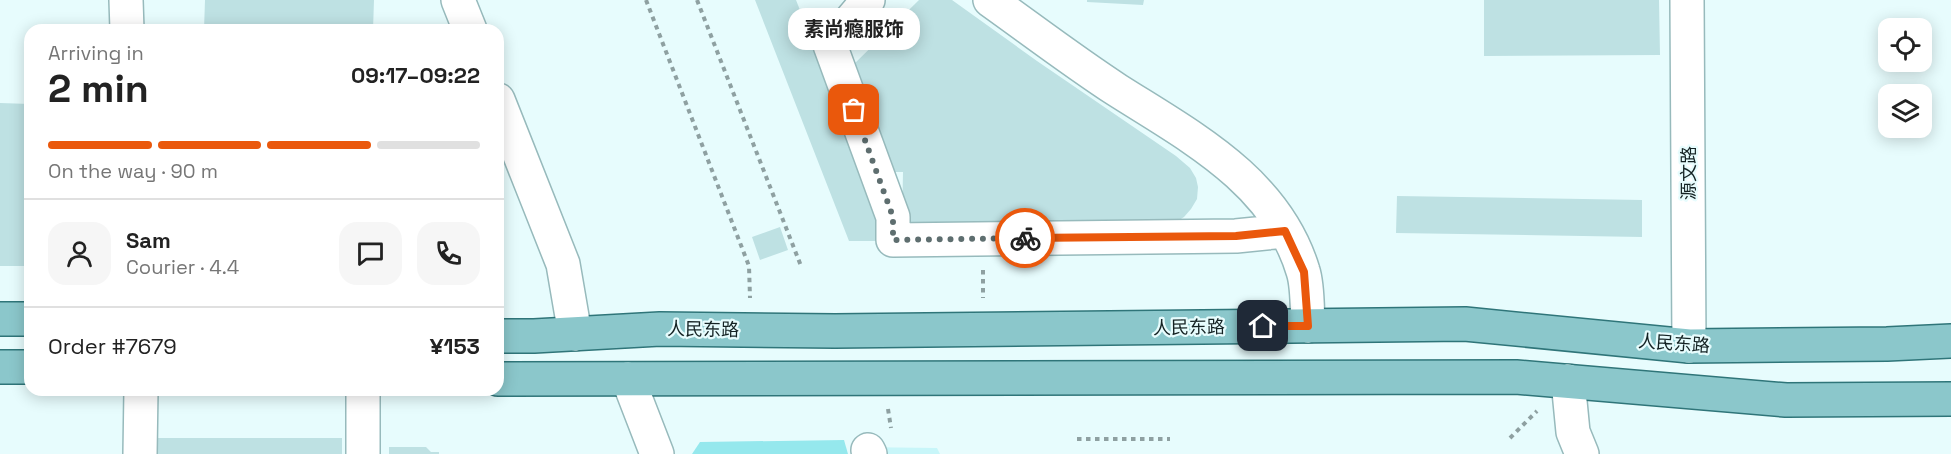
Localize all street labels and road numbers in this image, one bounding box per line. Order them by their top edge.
street label: 源文路 [1677,146,1700,200]
street label: 人民东路 [1153,315,1225,339]
street label: 人民东路 [667,317,739,341]
street label: 人民东路 [1637,329,1711,357]

